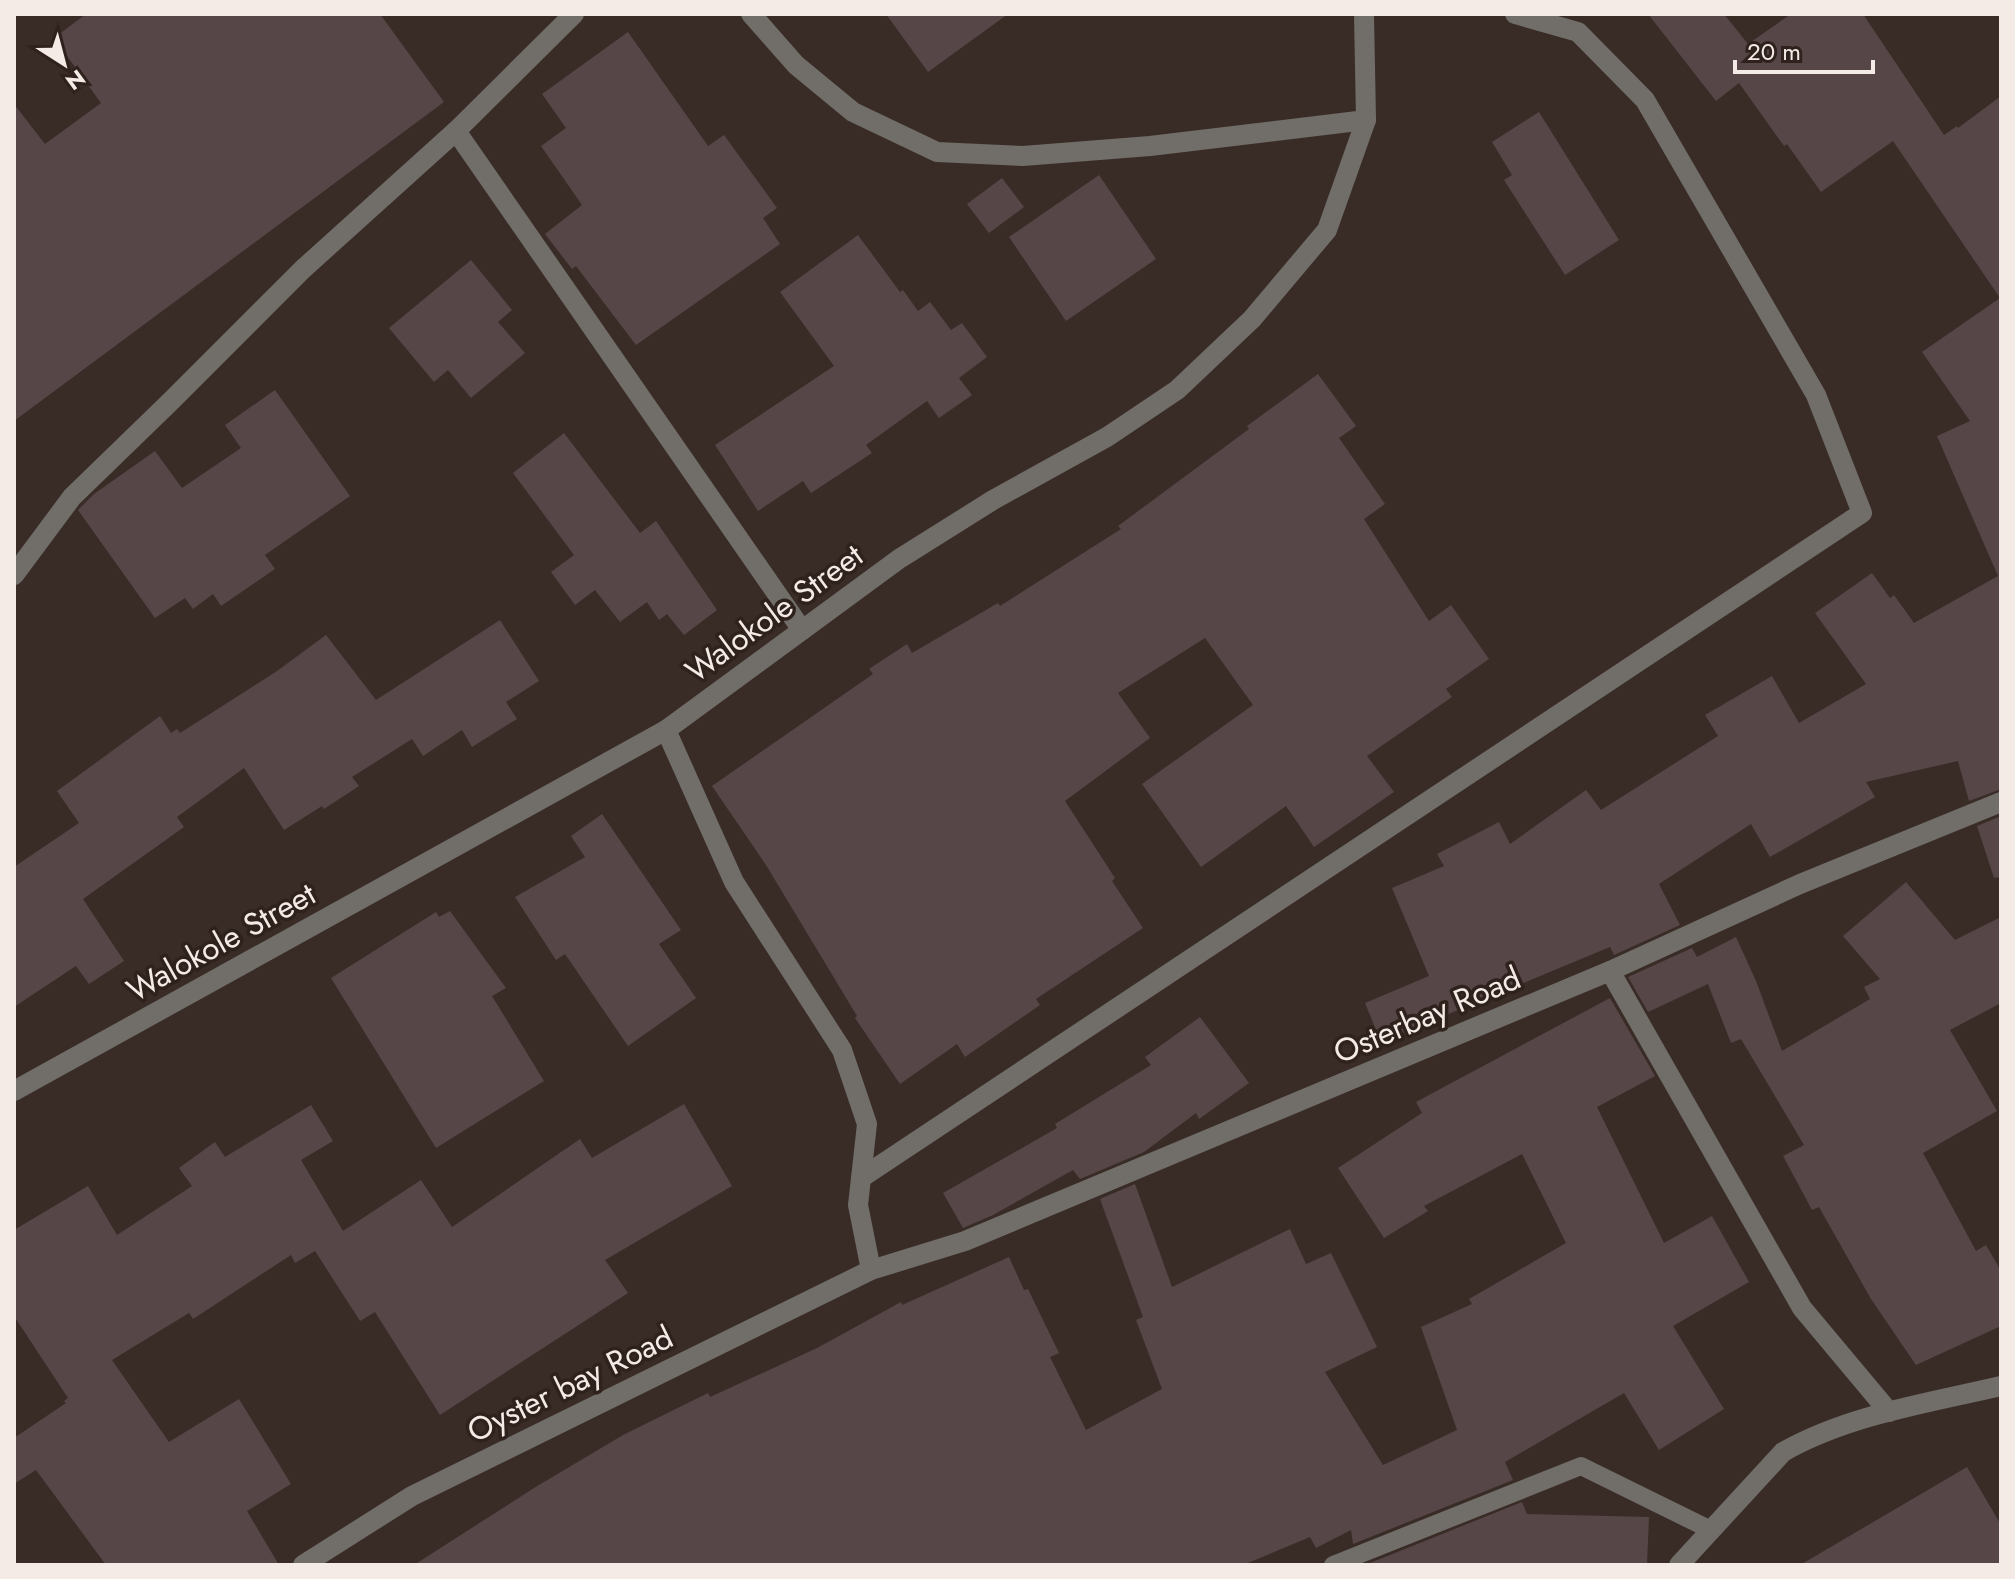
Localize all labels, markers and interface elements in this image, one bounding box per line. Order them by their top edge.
north arrow [24,24,104,104]
scale bar [1735,24,1873,74]
text: 20 m [1747,34,1801,69]
text: N [59,62,92,98]
street label: Walokole Street [676,533,873,693]
street label: Walokole Street [118,871,324,1013]
street label: Osterbay Road [1326,955,1528,1075]
street label: Oyster bay Road [459,1314,681,1454]

